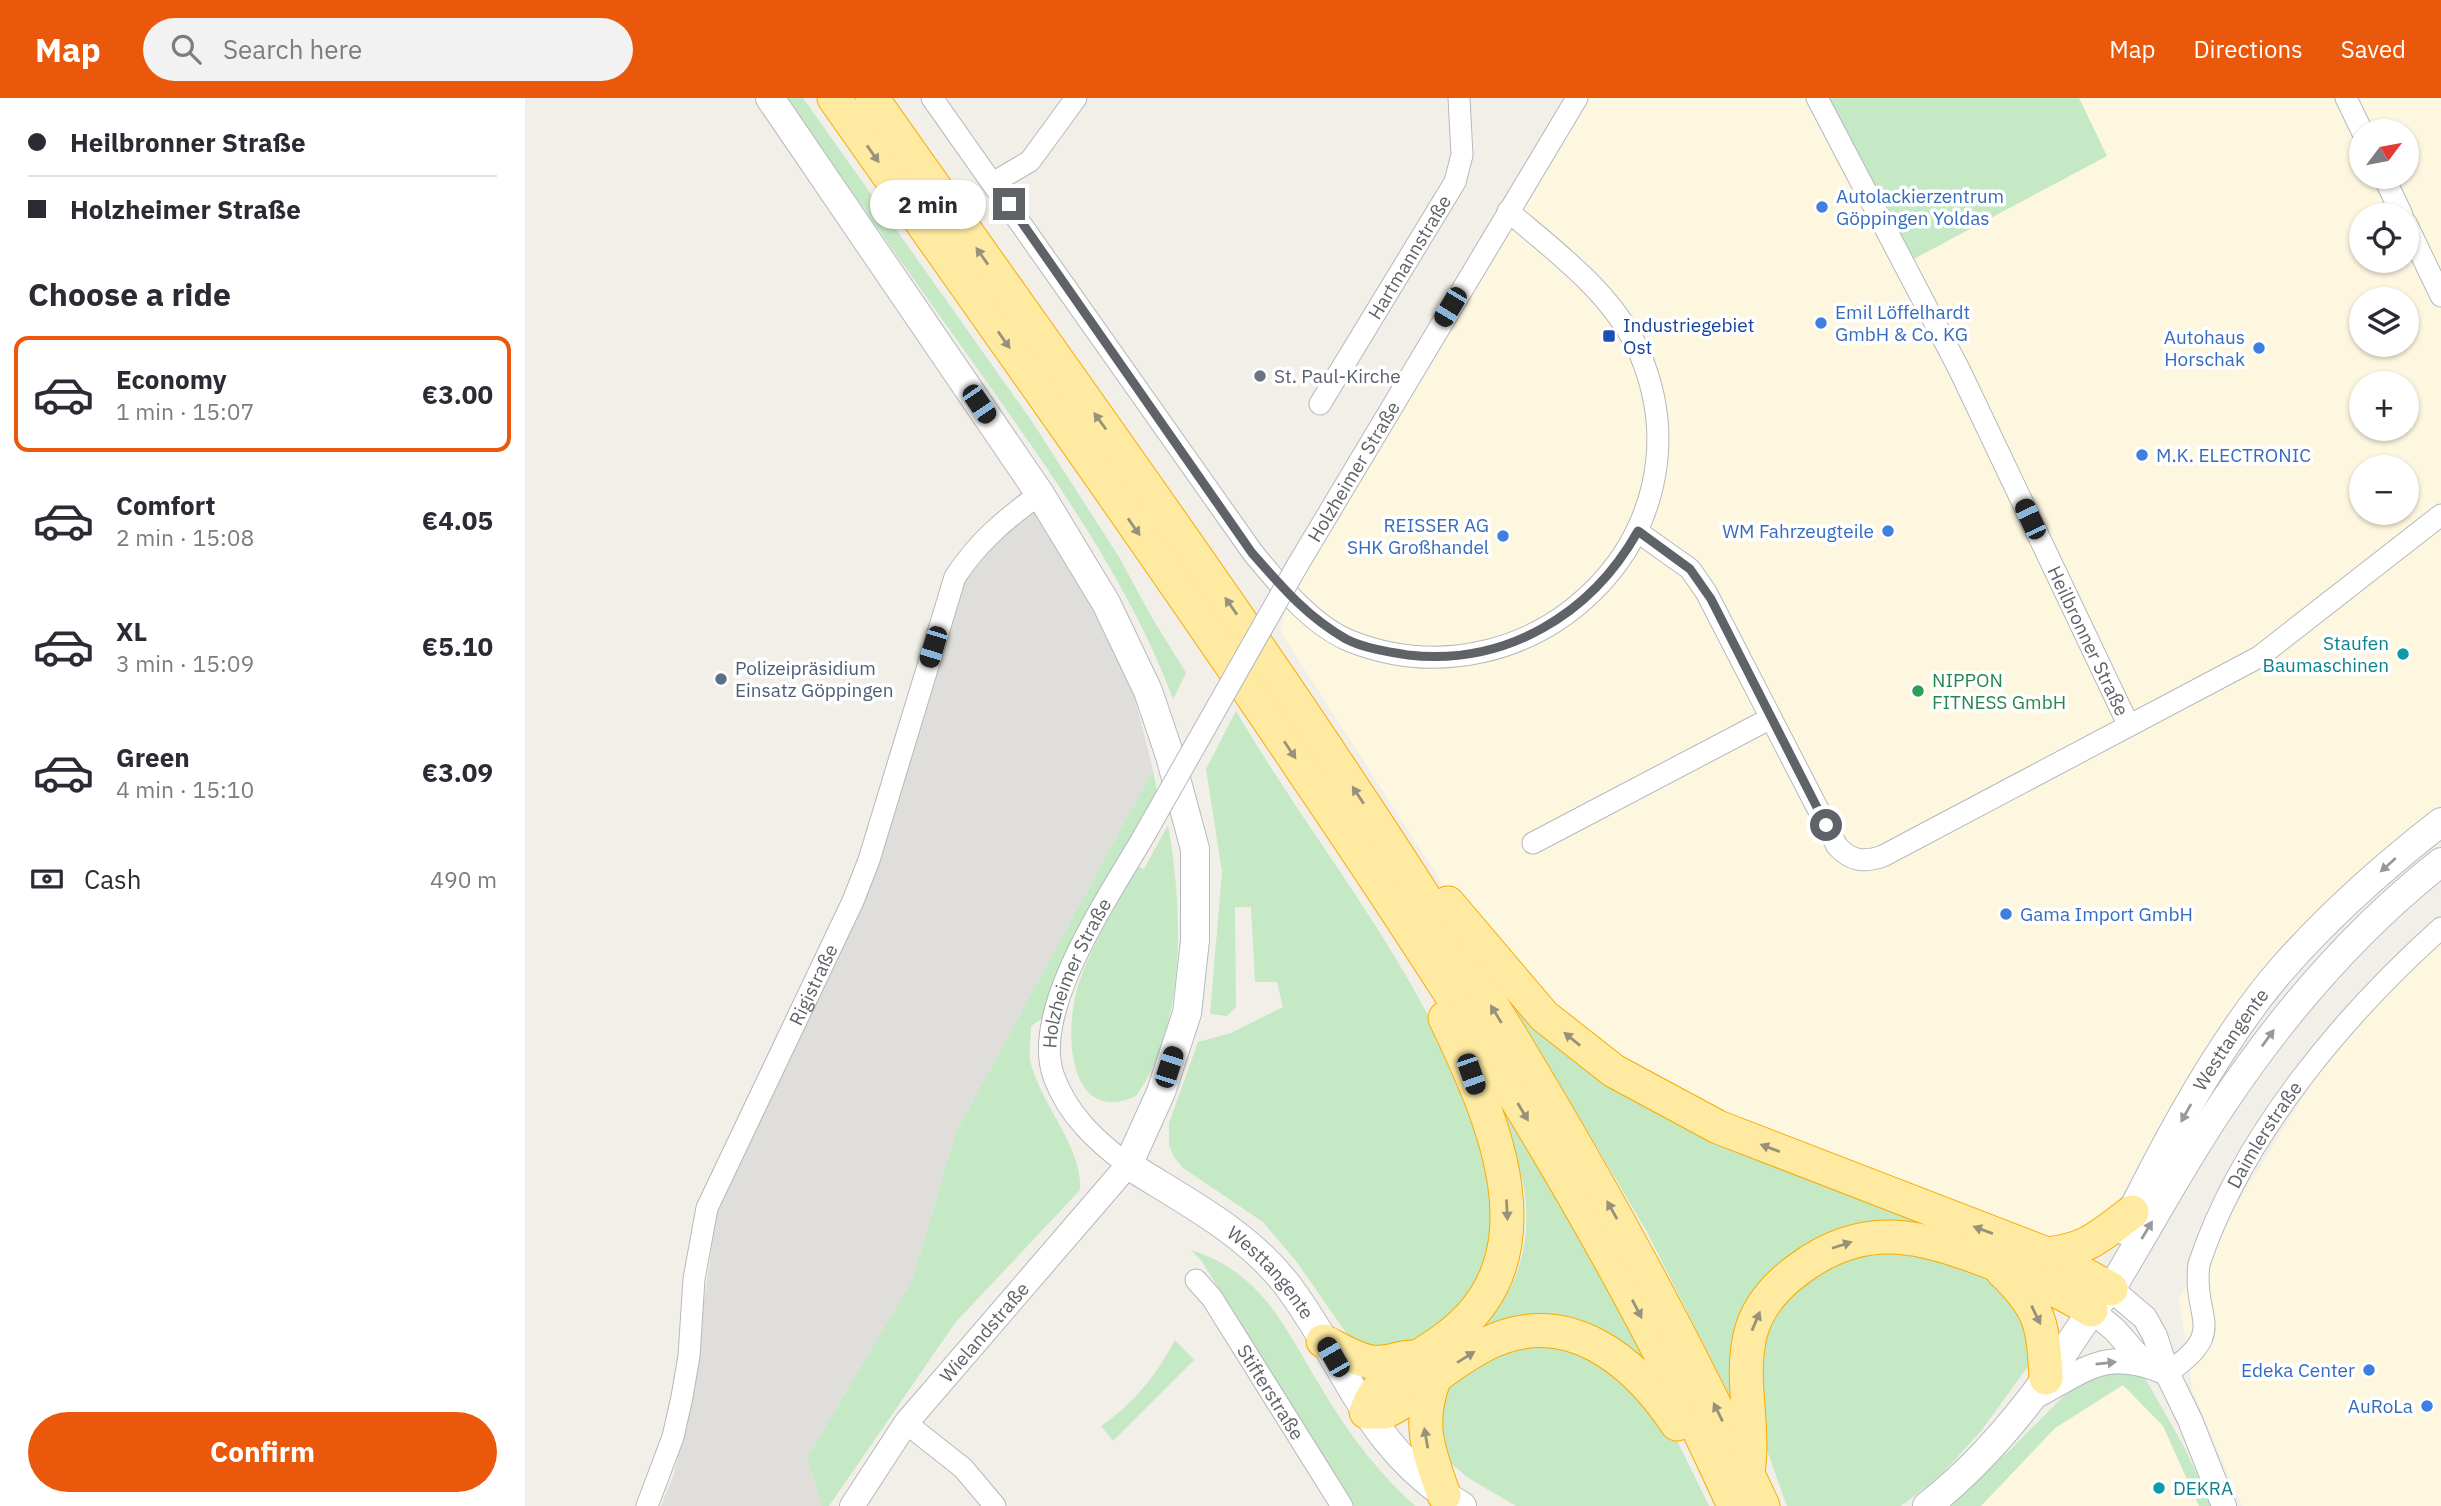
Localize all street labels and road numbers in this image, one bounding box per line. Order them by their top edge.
street label: Hartmannstraße [1362,191,1456,324]
street label: Holzheimer Straße [1302,397,1405,546]
street label: Heilbronner Straße [2042,562,2134,720]
street label: Holzheimer Straße [1037,894,1116,1049]
street label: Rigistraße [784,940,843,1029]
street label: Westtangente [2188,983,2274,1095]
street label: Daimlerstraße [2221,1076,2307,1192]
street label: Westtangente [1223,1221,1319,1324]
street label: Wielandstraße [934,1277,1034,1387]
street label: Stifterstraße [1232,1340,1310,1444]

